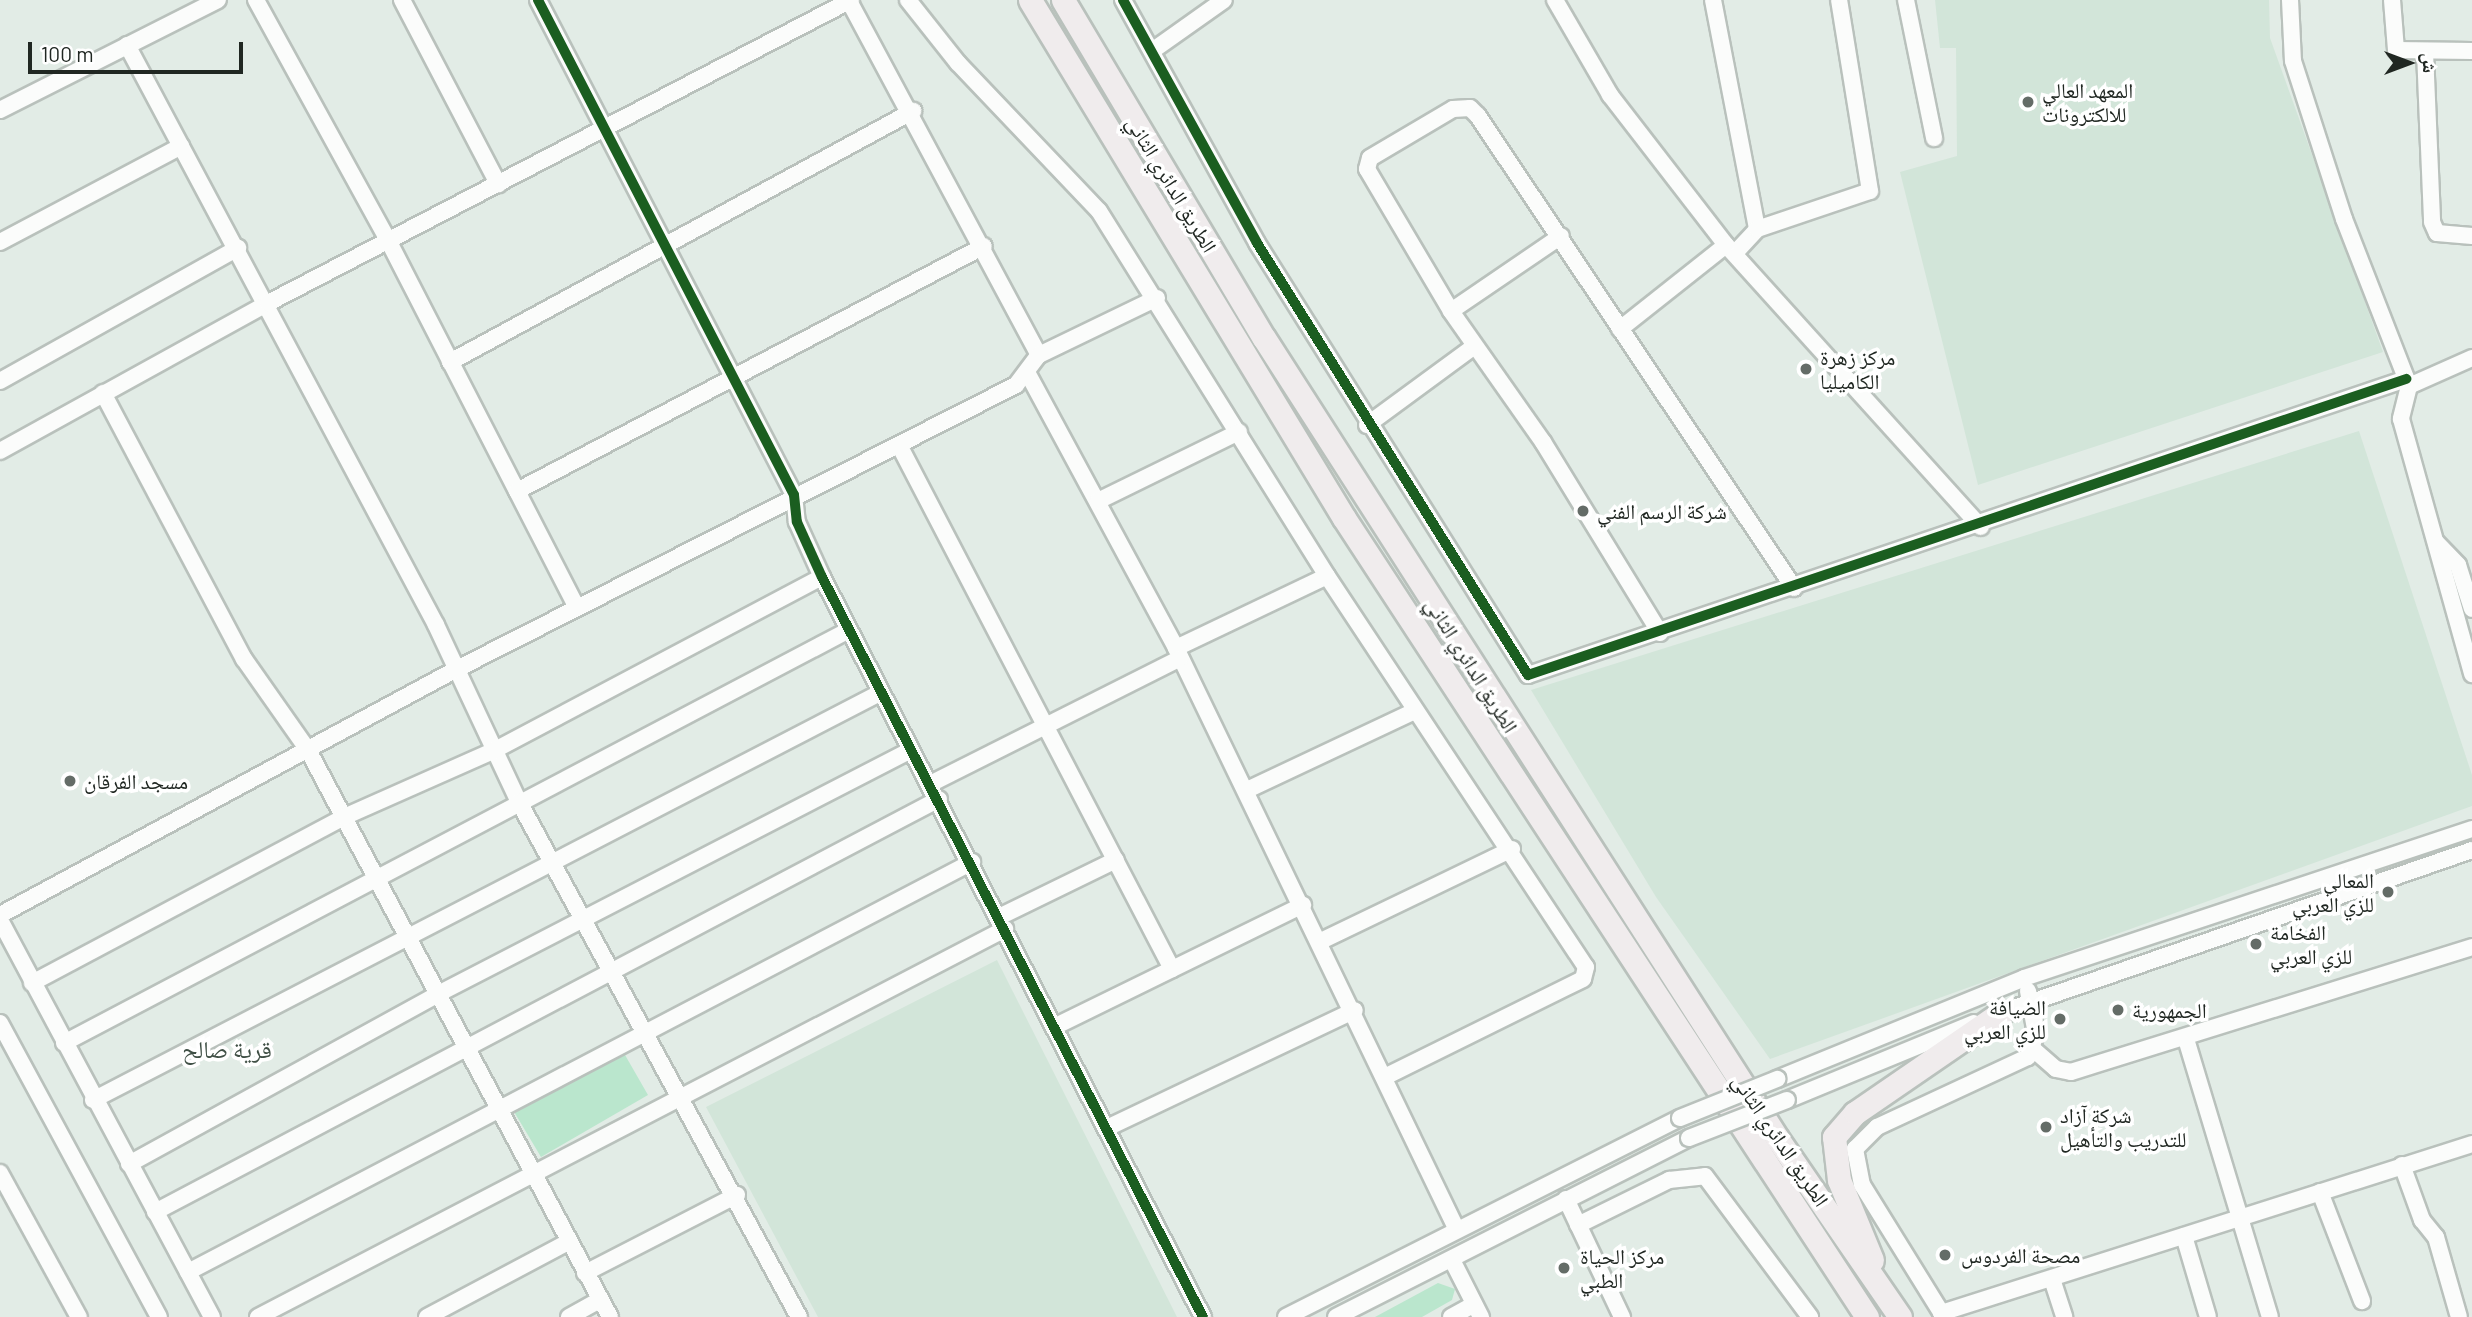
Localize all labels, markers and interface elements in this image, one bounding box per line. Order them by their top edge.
scale bar [32,28,247,72]
north arrow [2374,28,2444,98]
text: 100 m [41,41,94,66]
text: ش [2419,53,2442,73]
place label: المعهد العالي للالكترونات [2042,77,2133,127]
marker: المعهد العالي للالكترونات [2020,94,2036,110]
street label: الطريق الدائري الثاني [1121,111,1223,257]
place label: مركز زهرة الكاميليا [1820,344,1895,394]
marker: مركز زهرة الكاميليا [1798,361,1814,377]
place label: شركة الرسم الفني [1597,498,1727,524]
marker: شركة الرسم الفني [1575,503,1591,519]
street label: الطريق الدائري الثاني [1420,593,1524,737]
place label: مسجد الفرقان [84,768,188,794]
marker: مسجد الفرقان [62,773,78,789]
place label: المعالي للزي العربي [2292,867,2374,917]
marker: المعالي للزي العربي [2380,884,2396,900]
place label: الفخامة للزي العربي [2270,919,2352,969]
marker: الفخامة للزي العربي [2248,936,2264,952]
place label: الضيافة للزي العربي [1964,994,2046,1044]
place label: الجمهورية [2132,997,2207,1023]
marker: الجمهورية [2110,1002,2126,1018]
marker: الضيافة للزي العربي [2052,1011,2068,1027]
district label: قرية صالح [182,1035,272,1063]
street label: الطريق الدائري الثاني [1727,1069,1835,1211]
place label: شركة آزاد للتدريب والتأهيل [2060,1102,2187,1152]
marker: شركة آزاد للتدريب والتأهيل [2038,1119,2054,1135]
place label: مصحة الفردوس [1961,1242,2080,1268]
place label: مركز الحياة الطبي [1580,1243,1664,1293]
marker: مصحة الفردوس [1935,1245,1955,1265]
marker: مركز الحياة الطبي [1554,1258,1574,1278]

